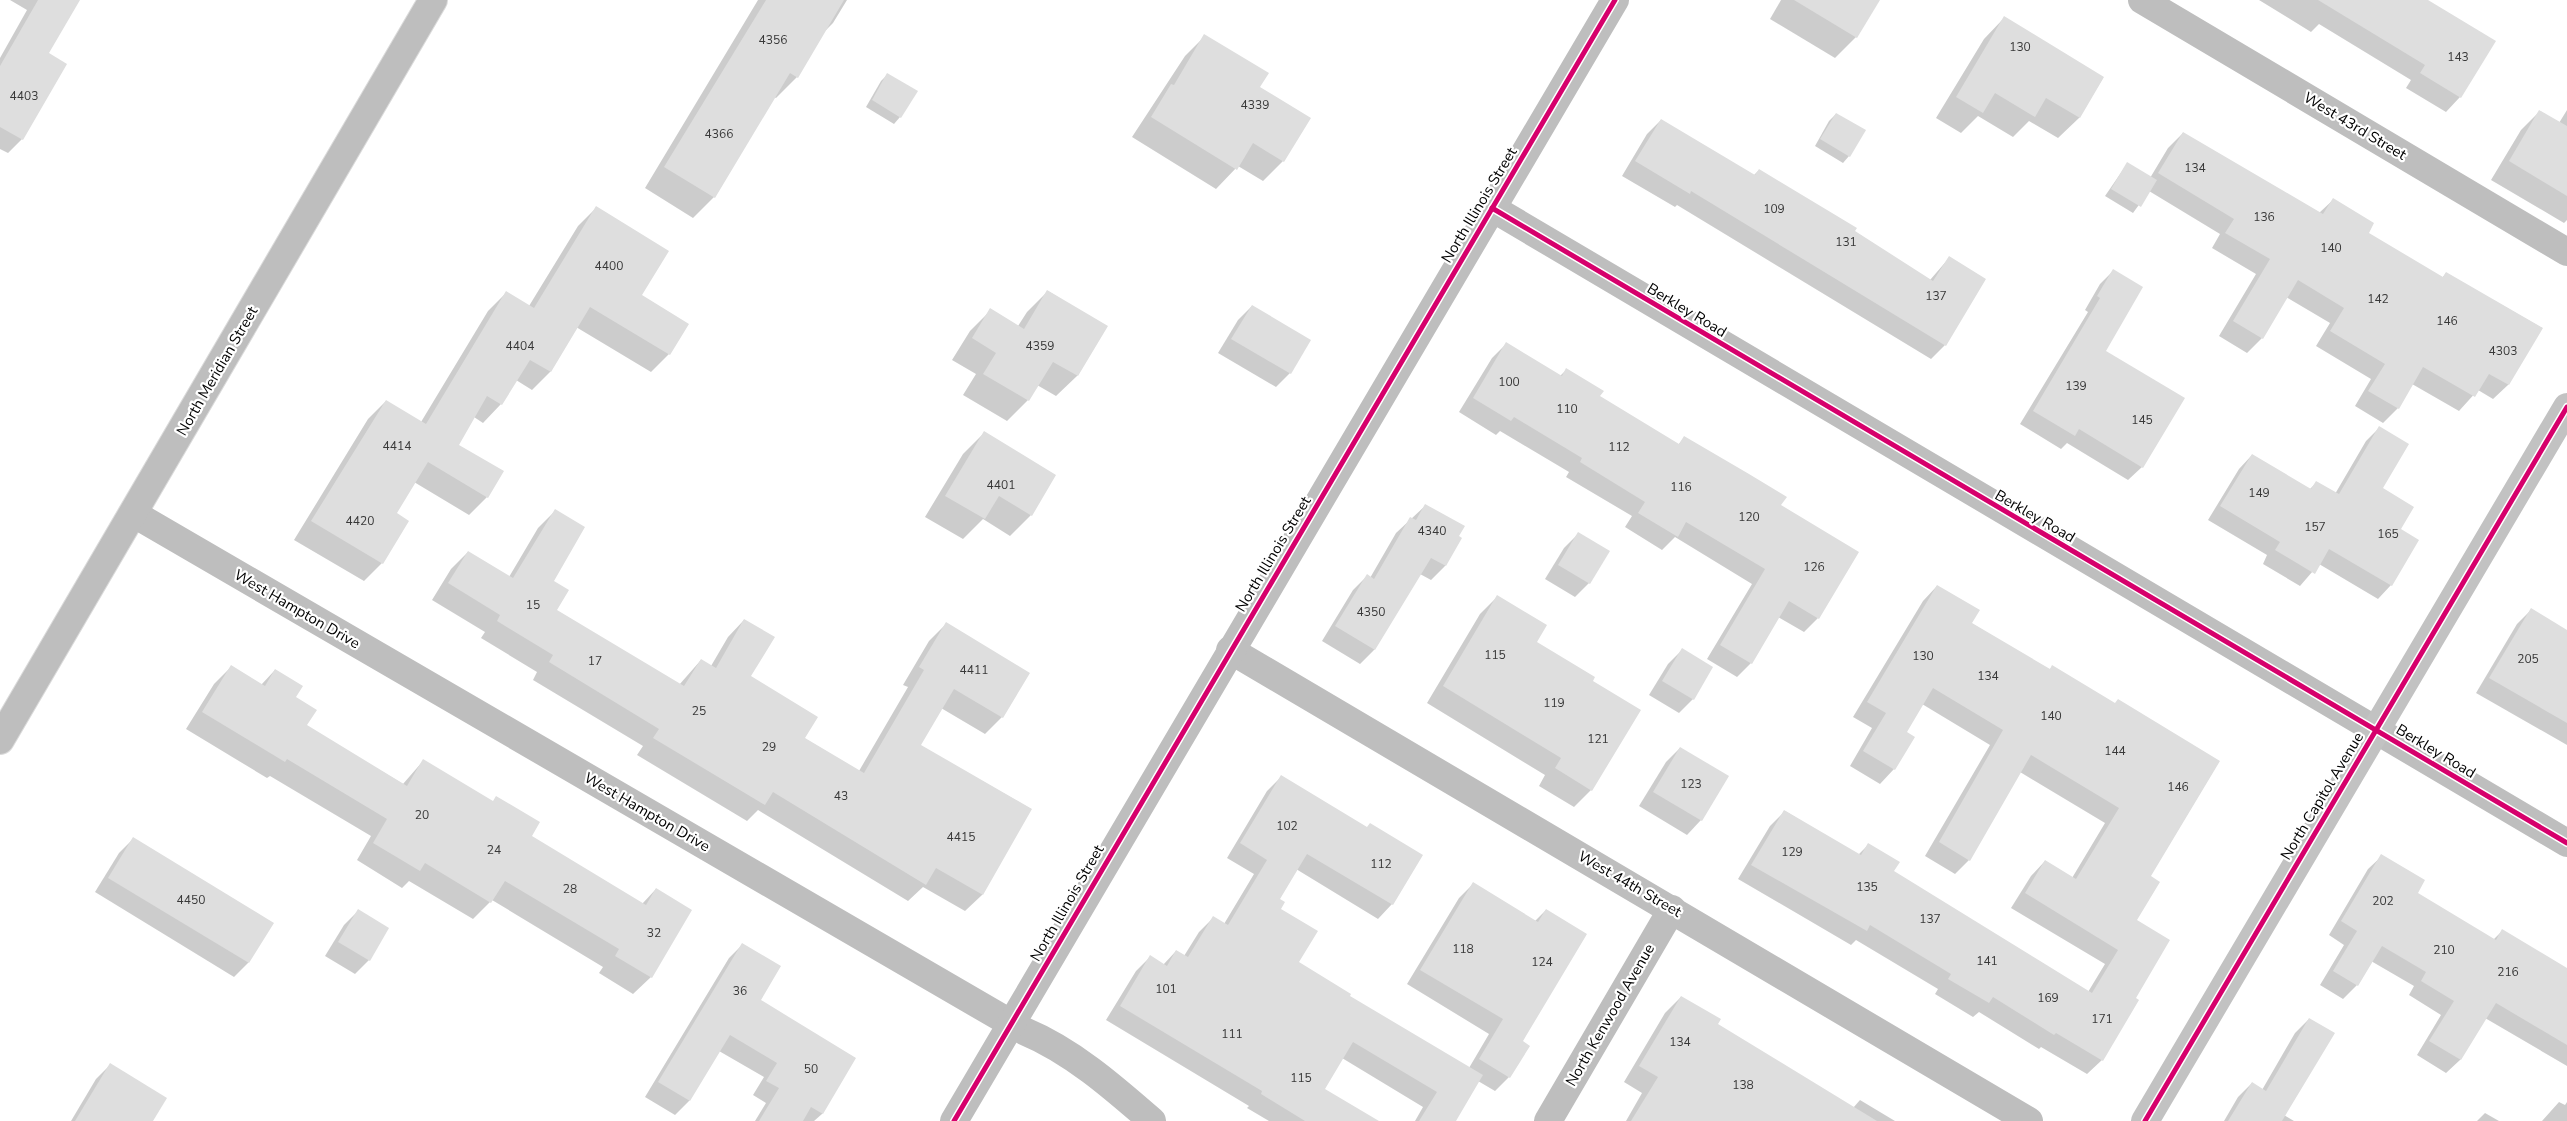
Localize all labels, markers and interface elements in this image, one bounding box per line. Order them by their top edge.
house number: 4356 [759,32,787,48]
house number: 130 [2009,39,2031,55]
house number: 143 [2447,49,2469,65]
street label: West 43rd Street [2300,87,2411,165]
house number: 4403 [10,88,38,104]
house number: 4339 [1241,97,1269,113]
house number: 4366 [705,126,733,142]
street label: North Illinois Street [1437,143,1522,266]
house number: 134 [2184,160,2206,176]
house number: 109 [1763,201,1785,217]
house number: 136 [2253,209,2275,225]
house number: 131 [1835,234,1857,250]
house number: 140 [2320,240,2342,256]
house number: 4400 [595,258,623,274]
street label: Berkley Road [1643,278,1731,342]
house number: 137 [1925,288,1947,304]
house number: 142 [2367,291,2389,307]
street label: North Meridian Street [172,302,263,439]
house number: 146 [2436,313,2458,329]
house number: 4404 [506,338,534,354]
house number: 4359 [1026,338,1054,354]
house number: 4303 [2489,343,2517,359]
house number: 100 [1498,374,1520,390]
house number: 139 [2065,378,2087,394]
house number: 110 [1556,401,1578,417]
house number: 145 [2131,412,2153,428]
house number: 4414 [383,438,411,454]
house number: 112 [1608,439,1630,455]
house number: 4401 [987,477,1015,493]
house number: 116 [1670,479,1692,495]
street label: Berkley Road [1991,485,2079,547]
house number: 149 [2248,485,2270,501]
street label: North Illinois Street [1231,492,1316,615]
house number: 120 [1738,509,1760,525]
house number: 4420 [346,513,374,529]
house number: 157 [2304,519,2326,535]
house number: 4340 [1418,523,1446,539]
house number: 165 [2377,526,2399,542]
house number: 126 [1803,559,1825,575]
street label: West Hampton Drive [230,565,364,653]
house number: 15 [526,597,540,613]
house number: 4350 [1357,604,1385,620]
house number: 115 [1484,647,1506,663]
house number: 130 [1912,648,1934,664]
house number: 205 [2517,651,2539,667]
house number: 17 [588,653,602,669]
house number: 4411 [960,662,988,678]
house number: 134 [1977,668,1999,684]
house number: 119 [1543,695,1565,711]
house number: 25 [692,703,706,719]
house number: 140 [2040,708,2062,724]
street label: Berkley Road [2392,719,2480,783]
street label: North Capitol Avenue [2276,728,2368,864]
house number: 121 [1587,731,1609,747]
house number: 29 [762,739,776,755]
house number: 144 [2104,743,2126,759]
street label: West Hampton Drive [580,768,714,856]
house number: 123 [1680,776,1702,792]
house number: 146 [2167,779,2189,795]
house number: 43 [834,788,848,804]
house number: 20 [415,807,429,823]
house number: 102 [1276,818,1298,834]
house number: 4415 [947,829,975,845]
street label: North Illinois Street [1025,840,1109,965]
house number: 24 [487,842,501,858]
house number: 129 [1781,844,1803,860]
street label: West 44th Street [1575,846,1686,922]
house number: 112 [1370,856,1392,872]
house number: 135 [1856,879,1878,895]
house number: 28 [563,881,577,897]
house number: 4450 [177,892,205,908]
house number: 202 [2372,893,2394,909]
house number: 137 [1919,911,1941,927]
house number: 32 [647,925,661,941]
street label: North Kenwood Avenue [1561,940,1659,1090]
house number: 118 [1452,941,1474,957]
house number: 210 [2433,942,2455,958]
house number: 141 [1976,953,1998,969]
house number: 124 [1531,954,1553,970]
house number: 216 [2497,964,2519,980]
house number: 101 [1155,981,1177,997]
house number: 36 [733,983,747,999]
house number: 169 [2037,990,2059,1006]
house number: 171 [2091,1011,2113,1027]
house number: 111 [1221,1026,1243,1042]
house number: 134 [1669,1034,1691,1050]
house number: 50 [804,1061,818,1077]
house number: 115 [1290,1070,1312,1086]
house number: 138 [1732,1077,1754,1093]

